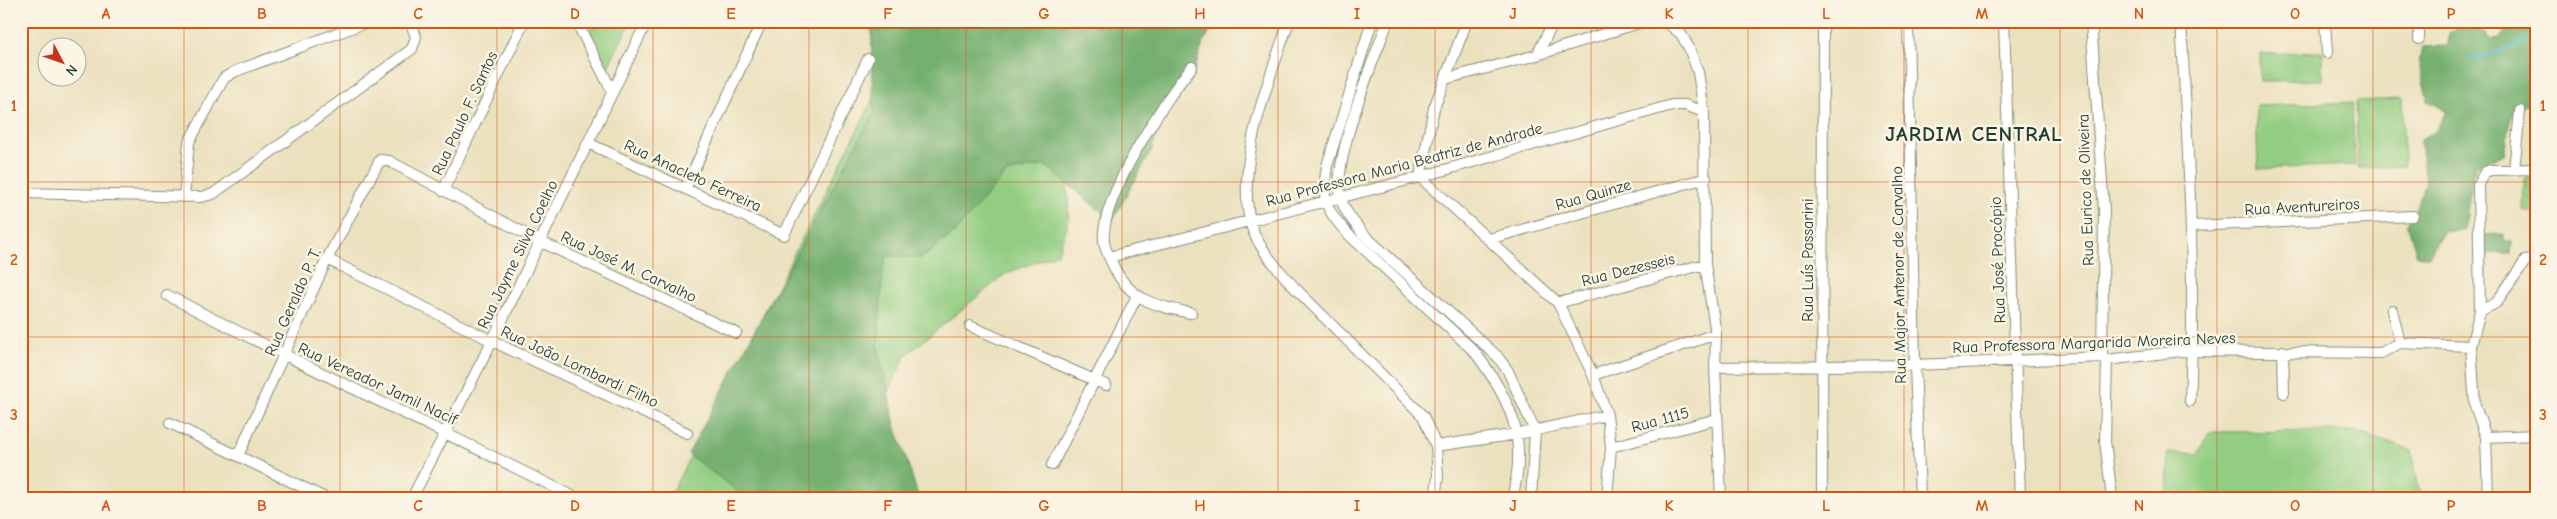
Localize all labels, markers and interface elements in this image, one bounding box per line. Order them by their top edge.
text: A [102,5,111,23]
text: B [257,5,267,23]
text: C [413,5,423,23]
text: D [570,5,580,23]
text: E [726,5,736,23]
text: F [883,5,893,23]
text: G [1038,5,1050,23]
text: H [1194,5,1206,23]
text: I [1354,5,1360,23]
text: J [1509,5,1517,23]
text: K [1664,5,1674,23]
text: L [1822,5,1830,23]
text: M [1976,5,1989,23]
text: N [2134,5,2144,23]
text: O [2290,5,2300,23]
text: P [2447,5,2456,23]
north arrow [38,38,88,88]
street label: Rua Paulo F. Santos [428,48,502,178]
text: N [62,61,81,79]
text: 1 [11,97,17,115]
text: 1 [2540,97,2546,115]
street label: Rua Eurico de Oliveira [2074,114,2098,266]
street label: Rua Professora Maria Beatriz de Andrade [1264,119,1545,211]
district label: JARDIM CENTRAL [1885,122,2063,146]
street label: Rua Anacleto Ferreira [621,136,764,216]
street label: Rua Major Antenor de Carvalho [1888,166,1910,384]
street label: Rua Quinze [1553,176,1633,214]
street label: Rua Jayme Silva Coelho [474,177,562,332]
street label: Rua Aventureiros [2244,195,2360,219]
street label: Rua José Procópio [1987,196,2009,324]
street label: Rua Luís Passarini [1799,198,1817,322]
street label: Rua José M. Carvalho [558,228,699,306]
street label: Rua Geraldo P. T. [261,246,325,359]
street label: Rua Dezesseis [1580,250,1677,290]
text: 2 [10,251,18,269]
text: 2 [2539,251,2547,269]
street label: Rua João Lombardi Filho [498,322,661,411]
street label: Rua Professora Margarida Moreira Neves [1952,329,2236,357]
street label: Rua Vereador Jamil Nacif [295,339,462,429]
street label: Rua 1115 [1629,404,1691,436]
text: 3 [10,406,18,424]
text: 3 [2539,406,2547,424]
text: A [102,497,111,515]
text: B [257,497,267,515]
text: C [413,497,423,515]
text: D [570,497,580,515]
text: E [726,497,736,515]
text: F [883,497,893,515]
text: G [1038,497,1050,515]
text: H [1194,497,1206,515]
text: I [1354,497,1360,515]
text: J [1509,497,1517,515]
text: K [1664,497,1674,515]
text: L [1822,497,1830,515]
text: M [1976,497,1989,515]
text: N [2134,497,2144,515]
text: O [2290,497,2300,515]
text: P [2447,497,2456,515]

